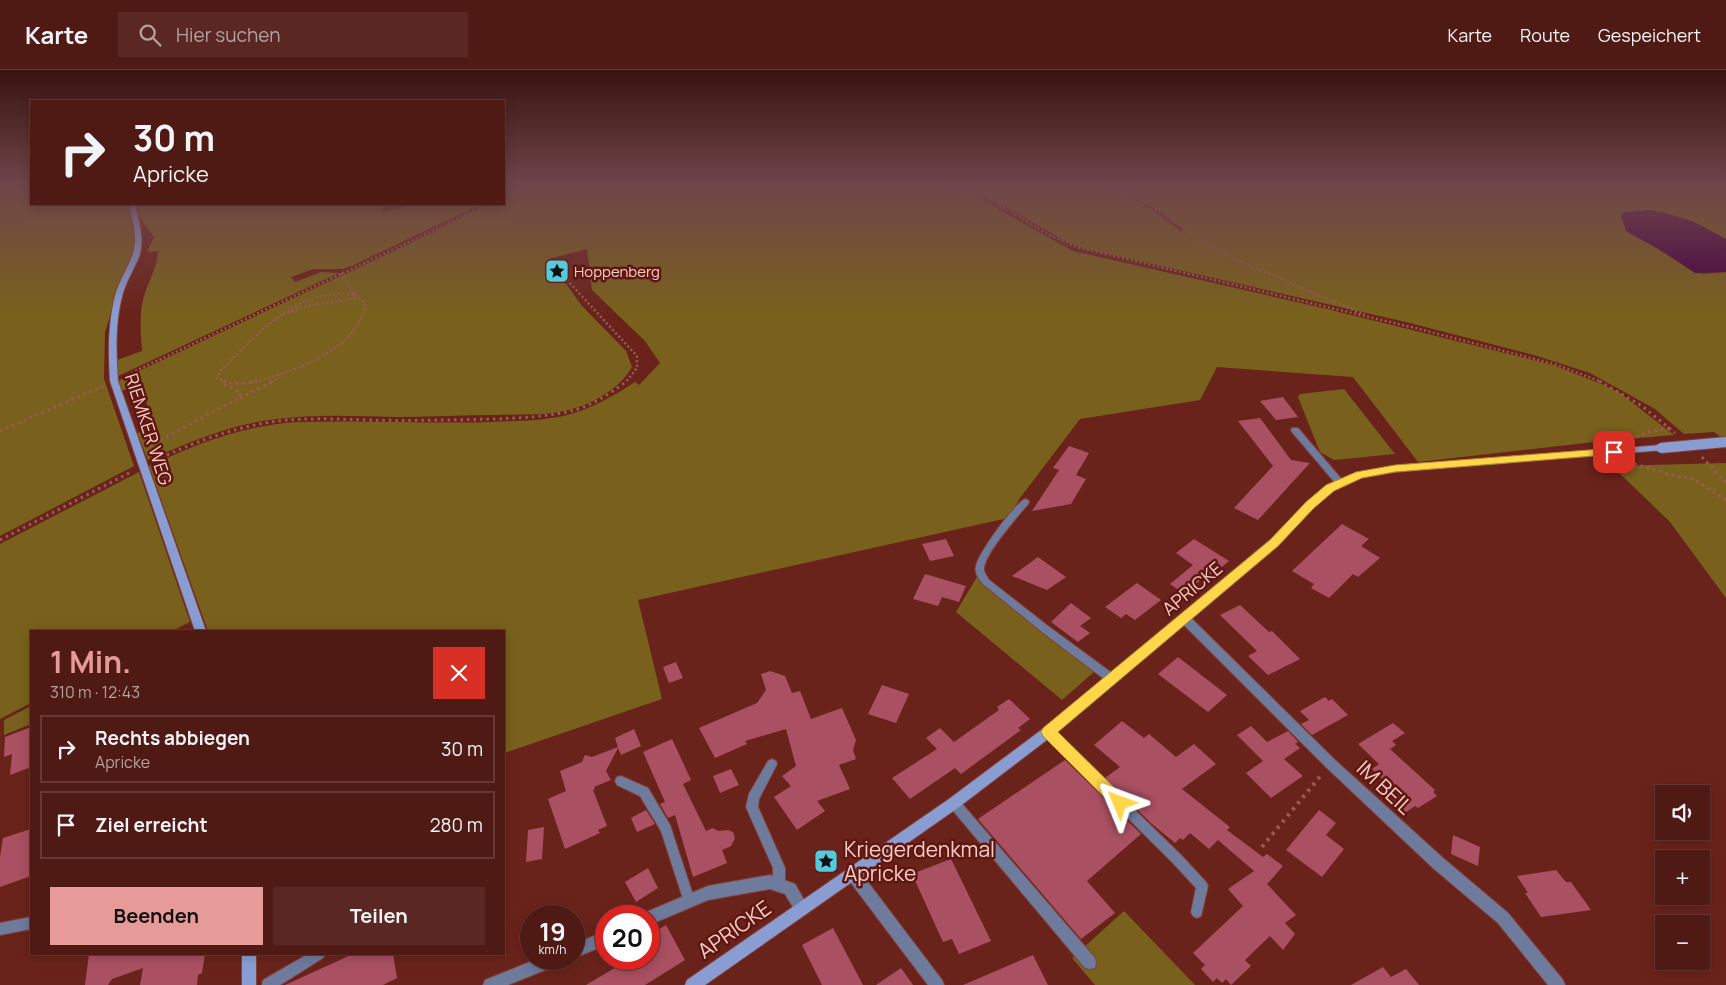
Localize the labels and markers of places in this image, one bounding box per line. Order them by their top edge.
place icon: Hoppenberg [544,258,570,284]
place label: Hoppenberg [574,261,660,282]
pin [1593,431,1635,473]
place label: Kriegerdenkmal Apricke [844,835,995,887]
place icon: Kriegerdenkmal Apricke [813,848,839,874]

